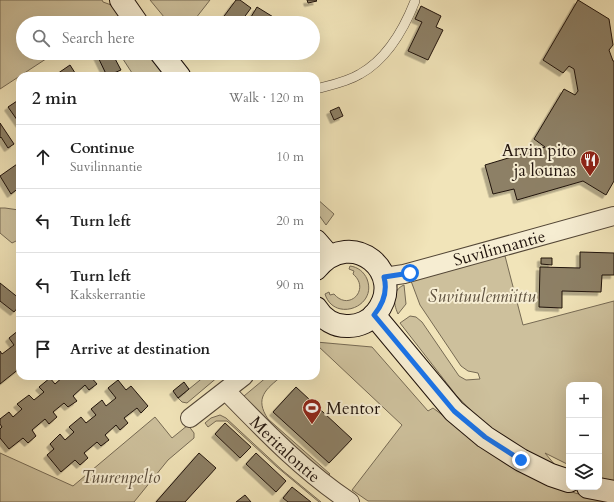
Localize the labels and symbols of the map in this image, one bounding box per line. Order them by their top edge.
place label: Arvin pito ja lounas [502,139,576,182]
restaurant icon: Arvin pito ja lounas [579,149,601,177]
street label: Suvilinnantie [451,225,548,272]
route start [401,264,419,282]
park label: Suvituulenniittu [428,285,536,308]
sports icon: Mentor [301,397,323,425]
place label: Mentor [326,397,381,420]
street label: Meritalontie [245,411,325,488]
route end [512,451,530,469]
park label: Tuurenpelto [81,466,161,489]

